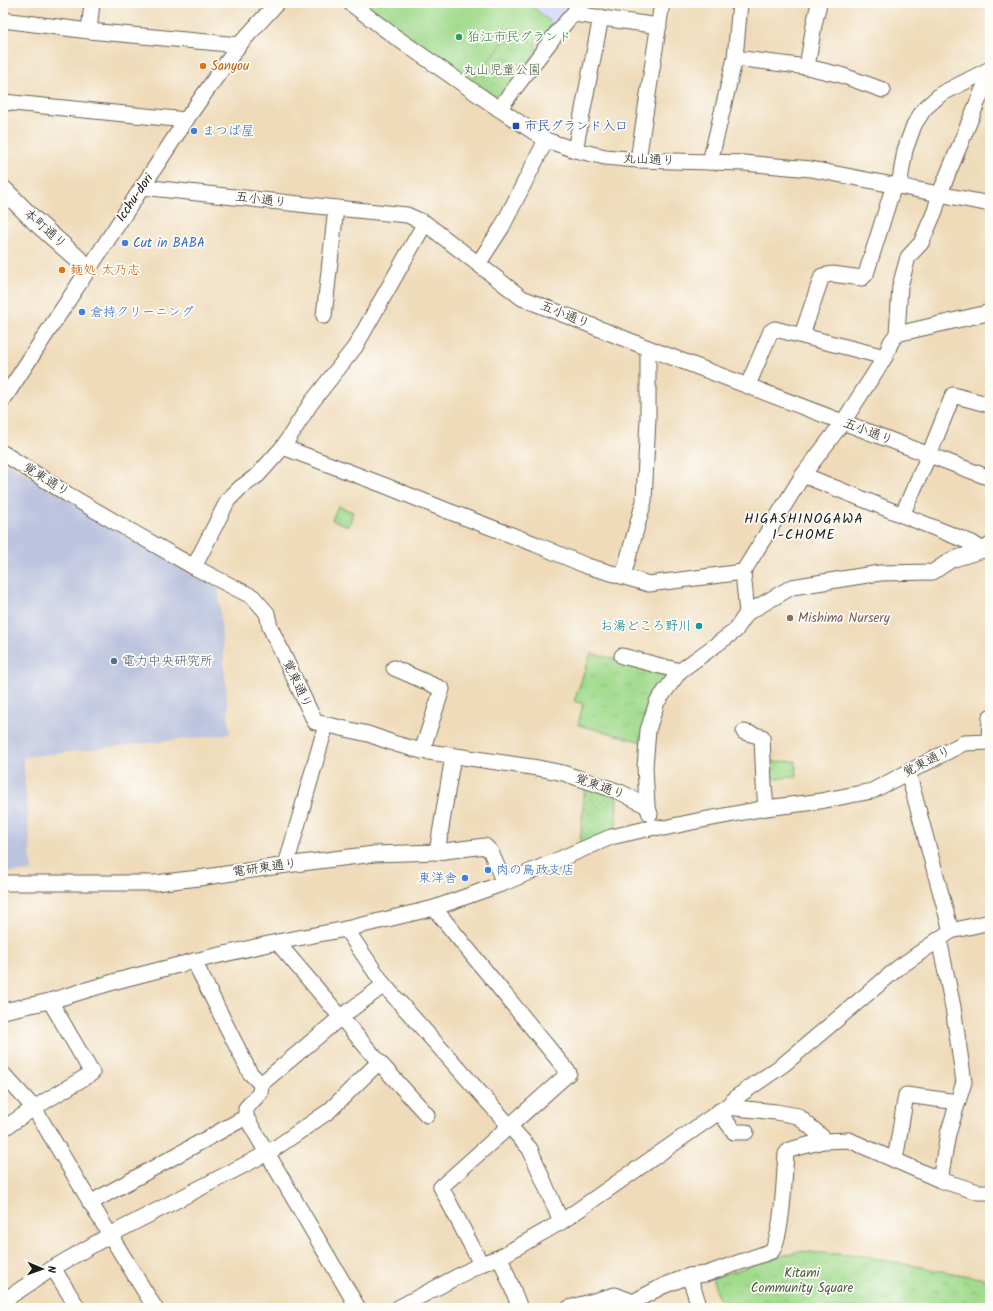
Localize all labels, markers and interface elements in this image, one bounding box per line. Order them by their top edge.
place label: 狛江市民グランド [467,27,571,48]
marker: 狛江市民グランド [454,32,464,42]
place label: Sanyou [211,56,250,77]
park label: 丸山児童公園 [463,60,541,81]
marker: Sanyou [198,61,208,71]
place label: 市民グランド入口 [524,116,628,137]
place label: まつば屋 [202,121,254,142]
marker: 市民グランド入口 [511,121,521,131]
marker: まつば屋 [189,126,199,136]
street label: 丸山通り [622,148,676,172]
street label: Icchu-dori [111,169,159,226]
street label: 五小通り [234,186,288,214]
street label: 本町通り [19,204,71,254]
place label: Cut in BABA [133,233,205,254]
marker: Cut in BABA [120,238,130,248]
place label: 麺処 太乃志 [70,260,140,281]
marker: 麺処 太乃志 [57,265,67,275]
street label: 五小通り [537,296,593,334]
place label: 倉持クリーニング [90,302,194,323]
marker: 倉持クリーニング [77,307,87,317]
street label: 五小通り [840,413,896,451]
street label: 覚東通り [18,457,74,503]
district label: HIGASHINOGAWA 1-CHOME [744,508,864,546]
place label: Mishima Nursery [798,608,891,629]
marker: Mishima Nursery [785,613,795,623]
place label: お湯どころ野川 [600,616,691,637]
marker: お湯どころ野川 [694,621,704,631]
place label: 電力中央研究所 [122,651,213,672]
marker: 電力中央研究所 [109,656,119,666]
street label: 覚東通り [276,656,318,712]
street label: 覚東通り [899,741,955,783]
street label: 覚東通り [572,768,628,806]
street label: 電研東通り [231,853,299,883]
place label: 肉の鳥政支店 [496,860,574,881]
marker: 肉の鳥政支店 [483,865,493,875]
place label: 東洋舎 [418,868,457,889]
marker: 東洋舎 [460,873,470,883]
north arrow [22,1249,62,1289]
park label: Kitami Community Square [751,1263,853,1299]
text: N [42,1266,60,1273]

